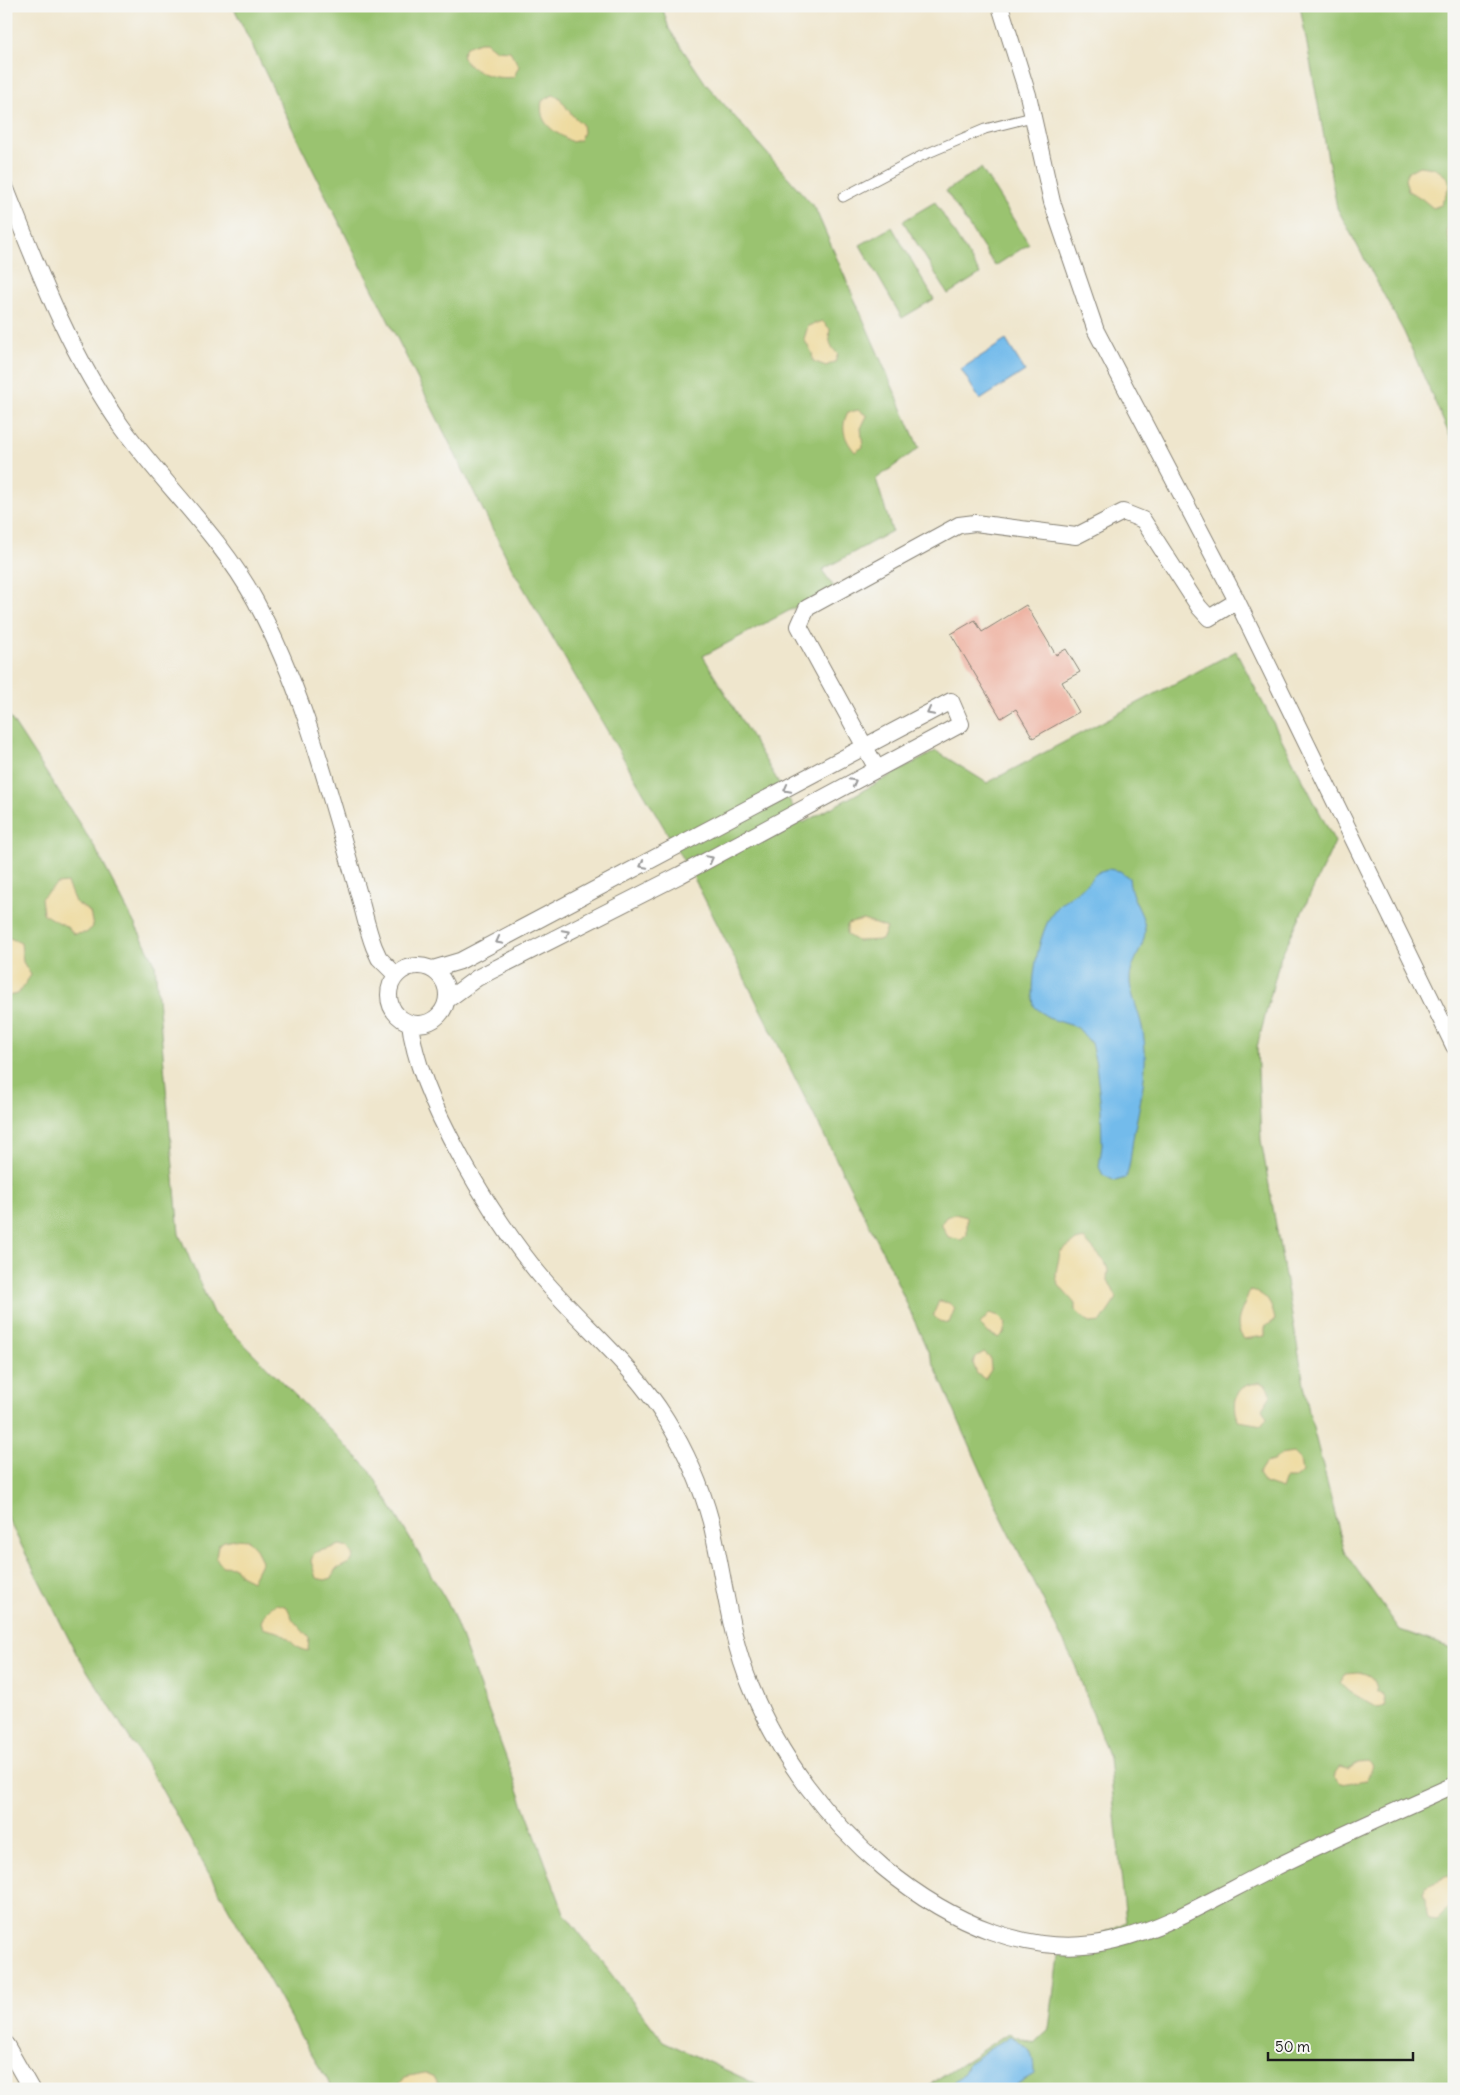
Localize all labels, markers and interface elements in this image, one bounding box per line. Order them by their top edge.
one-way arrow [926,706,935,716]
one-way arrow [848,778,857,788]
one-way arrow [783,783,792,793]
one-way arrow [705,855,714,865]
one-way arrow [639,859,648,869]
one-way arrow [561,929,570,939]
one-way arrow [496,934,505,944]
scale bar [1268,2030,1412,2062]
text: 50 m [1275,2037,1310,2056]

